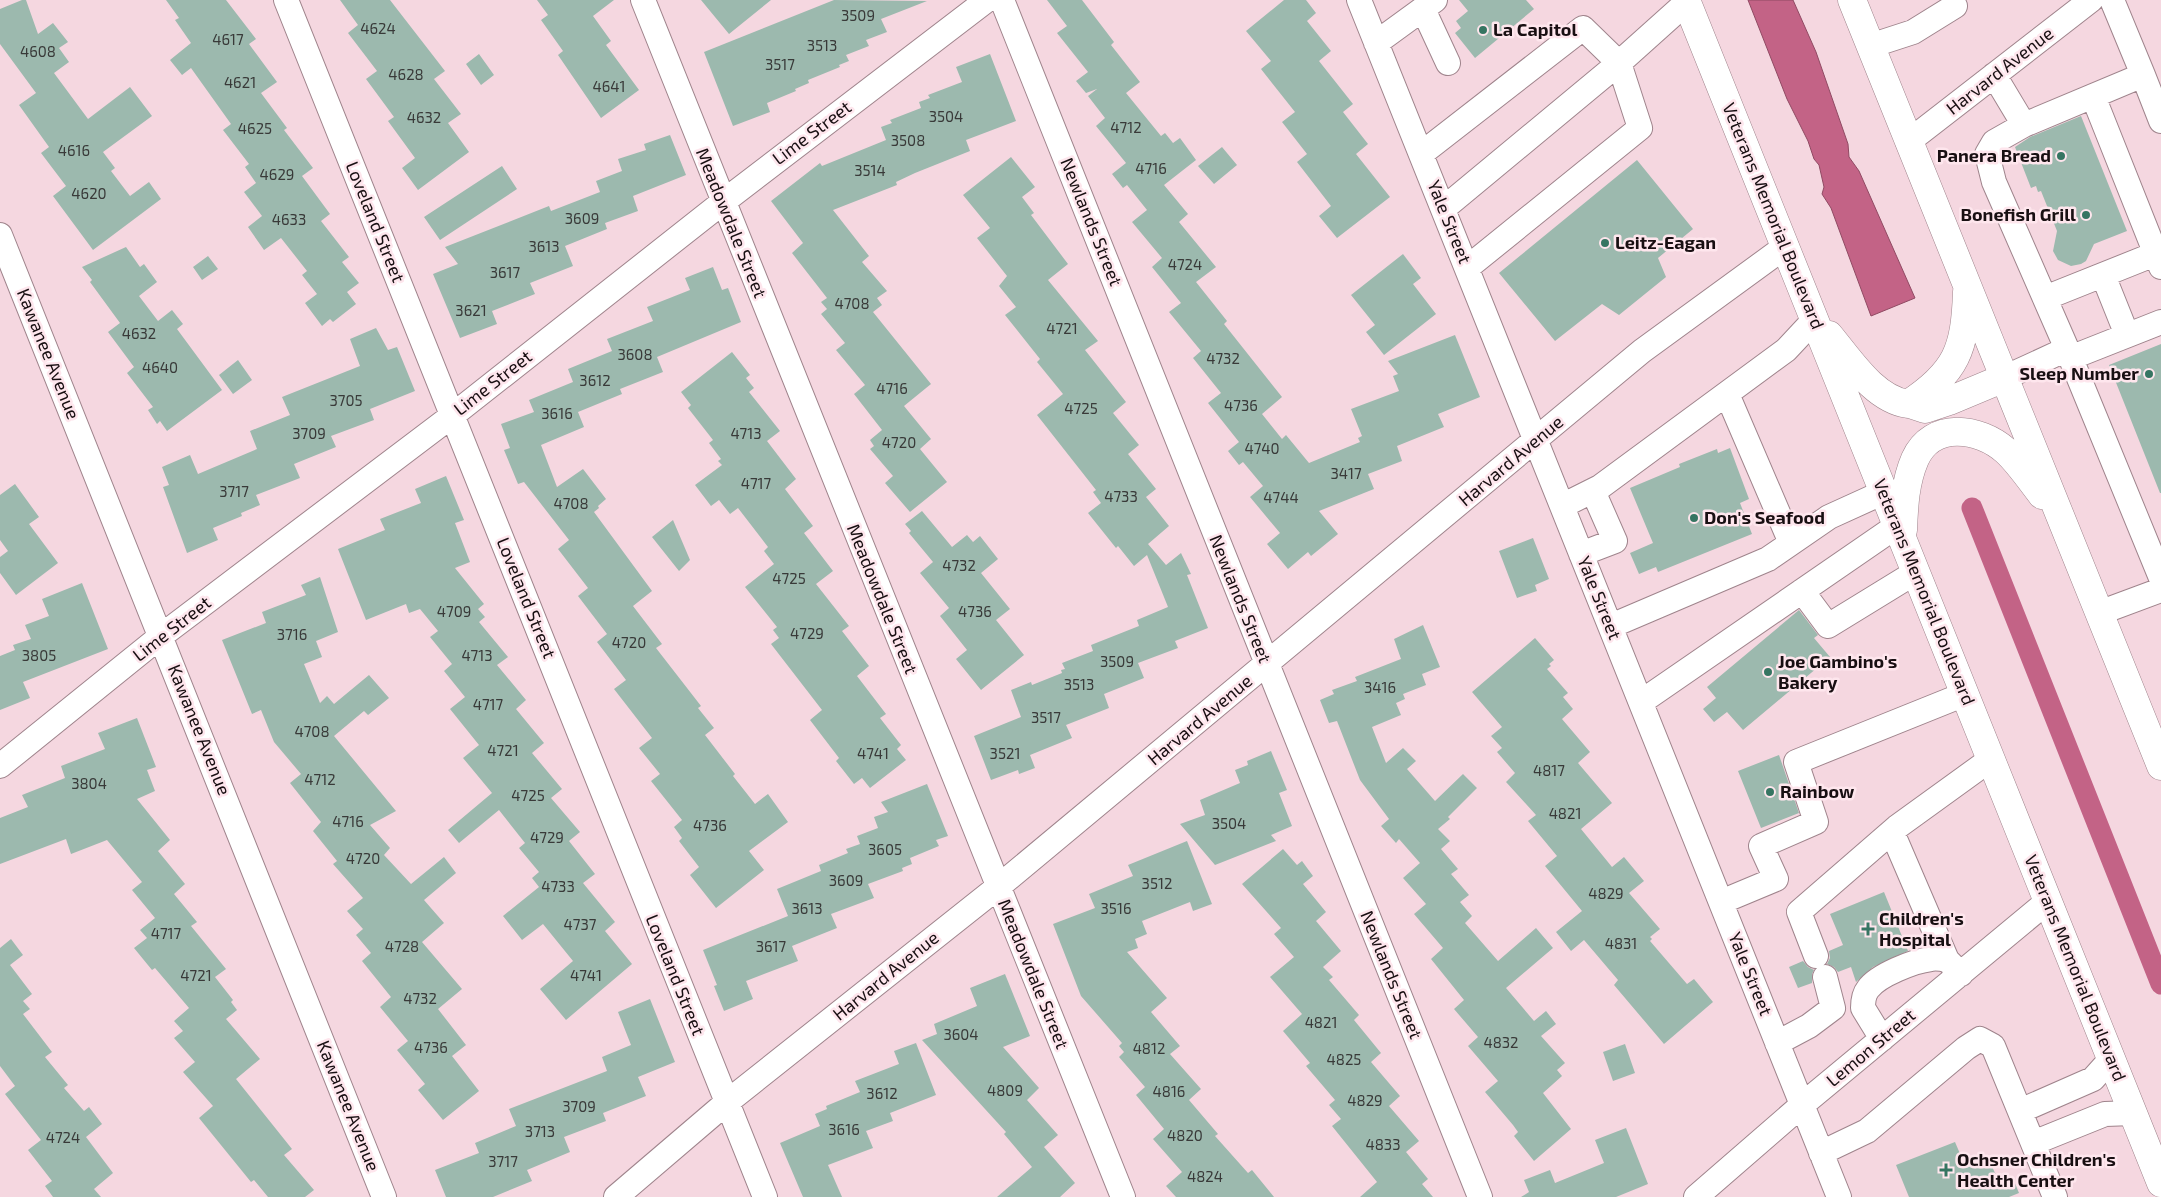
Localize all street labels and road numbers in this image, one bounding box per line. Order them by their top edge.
street label: Harvard Avenue [1942,22,2057,119]
street label: Lime Street [768,95,855,169]
street label: Veterans Memorial Boulevard [1718,99,1830,332]
street label: Meadowdale Street [692,144,772,301]
street label: Newlands Street [1056,154,1128,289]
street label: Loveland Street [342,158,410,285]
street label: Yale Street [1423,177,1477,267]
street label: Kawanee Avenue [13,285,85,422]
street label: Lime Street [449,345,536,420]
street label: Harvard Avenue [1454,410,1567,510]
street label: Veterans Memorial Boulevard [1869,475,1981,708]
street label: Meadowdale Street [843,520,923,677]
street label: Newlands Street [1205,531,1277,666]
street label: Loveland Street [493,534,561,661]
street label: Yale Street [1573,553,1627,643]
street label: Lime Street [128,591,215,666]
street label: Kawanee Avenue [164,661,236,798]
street label: Harvard Avenue [1143,669,1256,769]
street label: Veterans Memorial Boulevard [2020,851,2132,1084]
street label: Meadowdale Street [994,895,1074,1052]
street label: Newlands Street [1356,907,1428,1042]
street label: Loveland Street [642,911,710,1038]
street label: Harvard Avenue [828,926,943,1025]
street label: Yale Street [1724,929,1778,1019]
street label: Lemon Street [1821,1004,1919,1091]
street label: Kawanee Avenue [313,1037,385,1174]

